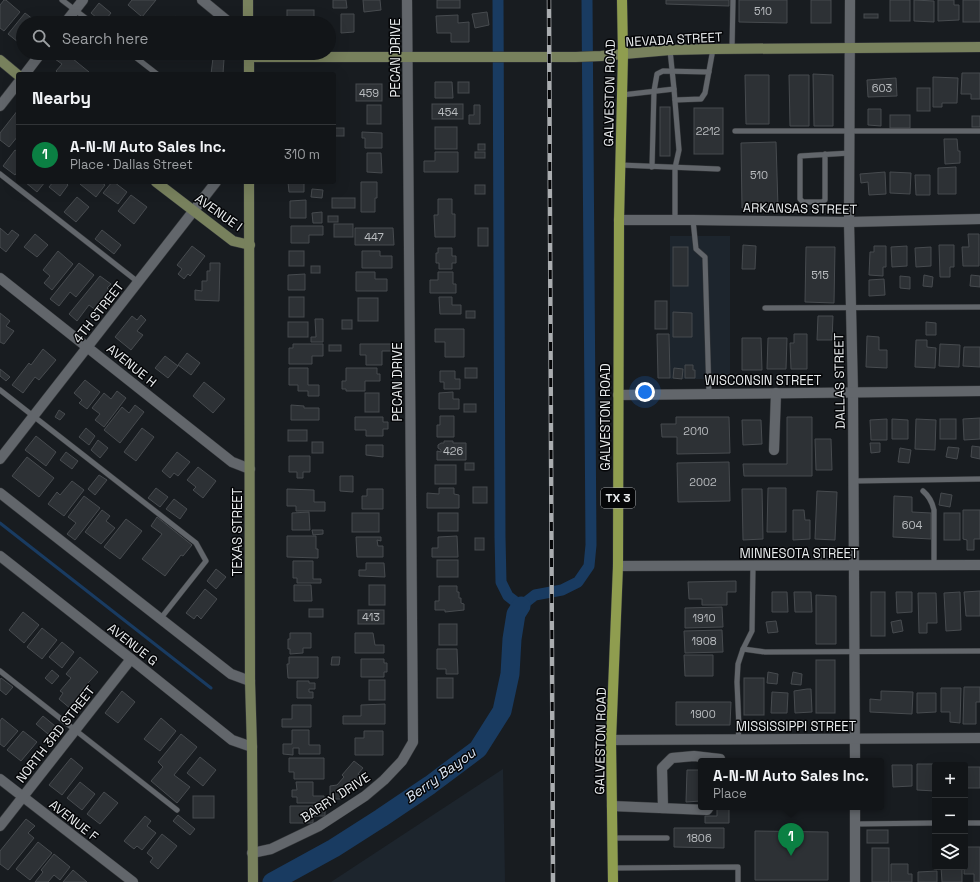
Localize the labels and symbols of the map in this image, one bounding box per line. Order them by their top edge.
house number: 510 [754,4,772,18]
street label: PECAN DRIVE [387,19,404,97]
street label: NEVADA STREET [625,28,723,51]
street label: GALVESTON ROAD [600,39,619,147]
house number: 603 [872,81,893,95]
house number: 459 [359,86,379,100]
house number: 454 [438,105,458,119]
house number: 2212 [696,124,721,138]
house number: 510 [750,168,768,182]
street label: AVENUE I [192,190,246,235]
street label: ARKANSAS STREET [743,199,858,218]
house number: 447 [364,230,384,244]
house number: 515 [811,268,829,282]
street label: 4TH STREET [69,278,128,346]
street label: DALLAS STREET [830,332,849,429]
street label: AVENUE H [103,340,160,391]
street label: PECAN DRIVE [389,343,406,421]
street label: GALVESTON ROAD [597,363,614,471]
street label: WISCONSIN STREET [704,372,822,389]
your location [635,382,655,402]
house number: 2010 [683,424,709,438]
house number: 426 [443,444,463,458]
house number: 2002 [689,475,717,489]
street label: TEXAS STREET [229,487,246,576]
road number: TX 3 [601,488,635,508]
house number: 604 [902,518,922,532]
street label: MINNESOTA STREET [740,545,859,562]
house number: 413 [362,610,380,624]
house number: 1910 [693,611,715,625]
street label: AVENUE G [104,619,161,669]
house number: 1908 [691,634,717,648]
street label: NORTH 3RD STREET [12,682,99,786]
street label: GALVESTON ROAD [591,687,610,795]
house number: 1900 [690,707,716,721]
street label: MISSISSIPPI STREET [736,718,857,735]
water label: Berry Bayou [401,742,480,807]
street label: BARRY DRIVE [297,769,373,826]
street label: AVENUE F [46,796,102,845]
pin: 1 [778,823,804,856]
house number: 1806 [686,831,712,845]

